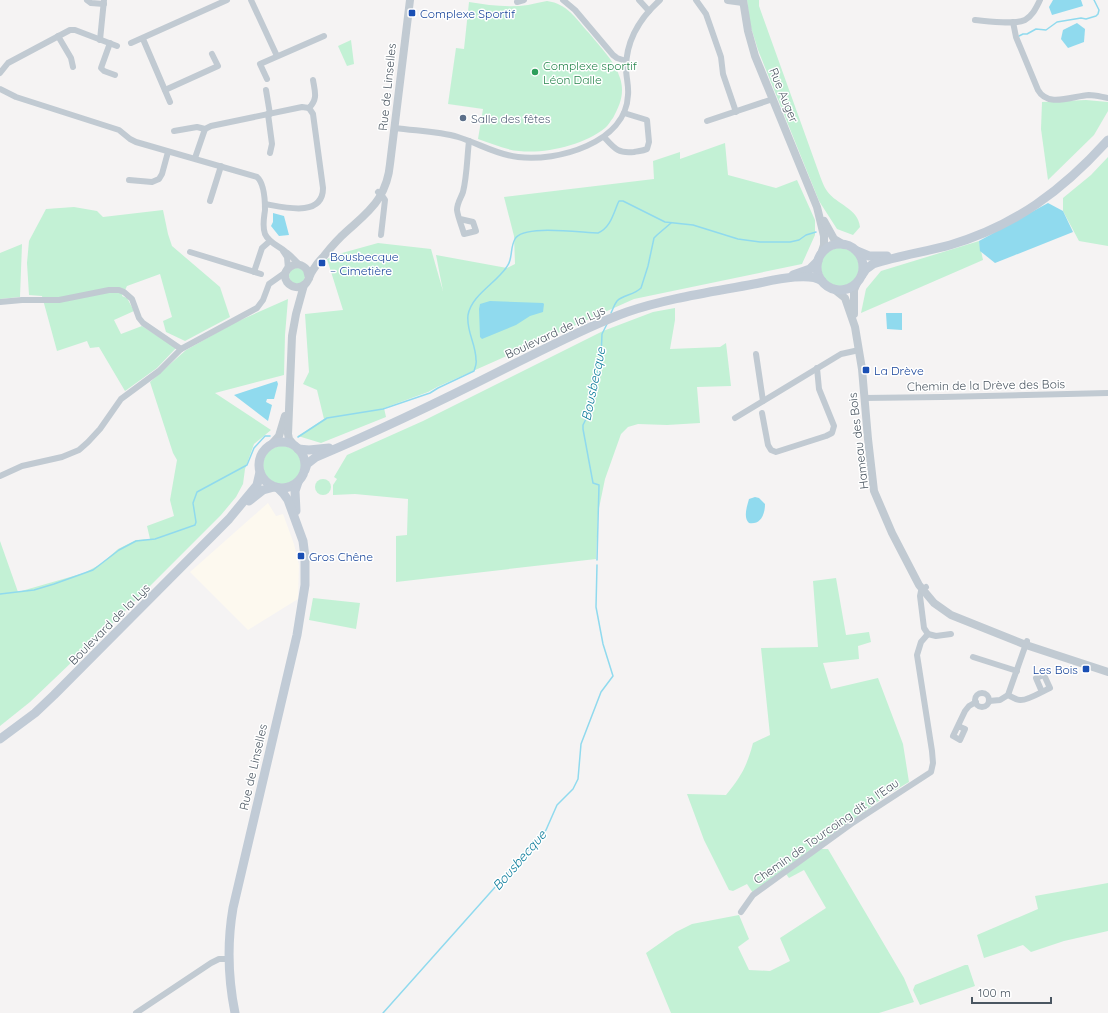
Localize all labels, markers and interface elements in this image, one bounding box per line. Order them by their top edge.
place label: Complexe Sportif [420,6,516,21]
marker: Complexe Sportif [407,8,417,18]
street label: Rue de Linselles [375,42,399,132]
place label: Complexe sportif Léon Dalle [543,58,638,87]
street label: Rue Auger [766,65,802,125]
marker: Complexe sportif Léon Dalle [530,67,540,77]
place label: Salle des fêtes [471,111,551,126]
marker: Salle des fêtes [458,113,468,123]
place label: Bousbecque – Cimetière [330,249,399,278]
marker: Bousbecque – Cimetière [317,258,327,268]
street label: Boulevard de la Lys [503,302,608,362]
water label: Bousbecque [577,345,609,422]
place label: La Drève [874,363,924,378]
marker: La Drève [861,365,871,375]
street label: Chemin de la Drève des Bois [907,376,1066,394]
street label: Hameau des Bois [845,392,871,490]
place label: Gros Chêne [309,549,373,564]
marker: Gros Chêne [296,551,306,561]
street label: Boulevard de la Lys [65,580,153,668]
place label: Les Bois [1033,662,1078,677]
marker: Les Bois [1081,664,1091,674]
street label: Rue de Linselles [236,722,270,812]
street label: Chemin de Tourcoing dit à l'Eau [750,775,902,887]
water label: Bousbecque [489,826,550,893]
scale bar [972,979,1051,1005]
text: 100 m [978,985,1011,1000]

